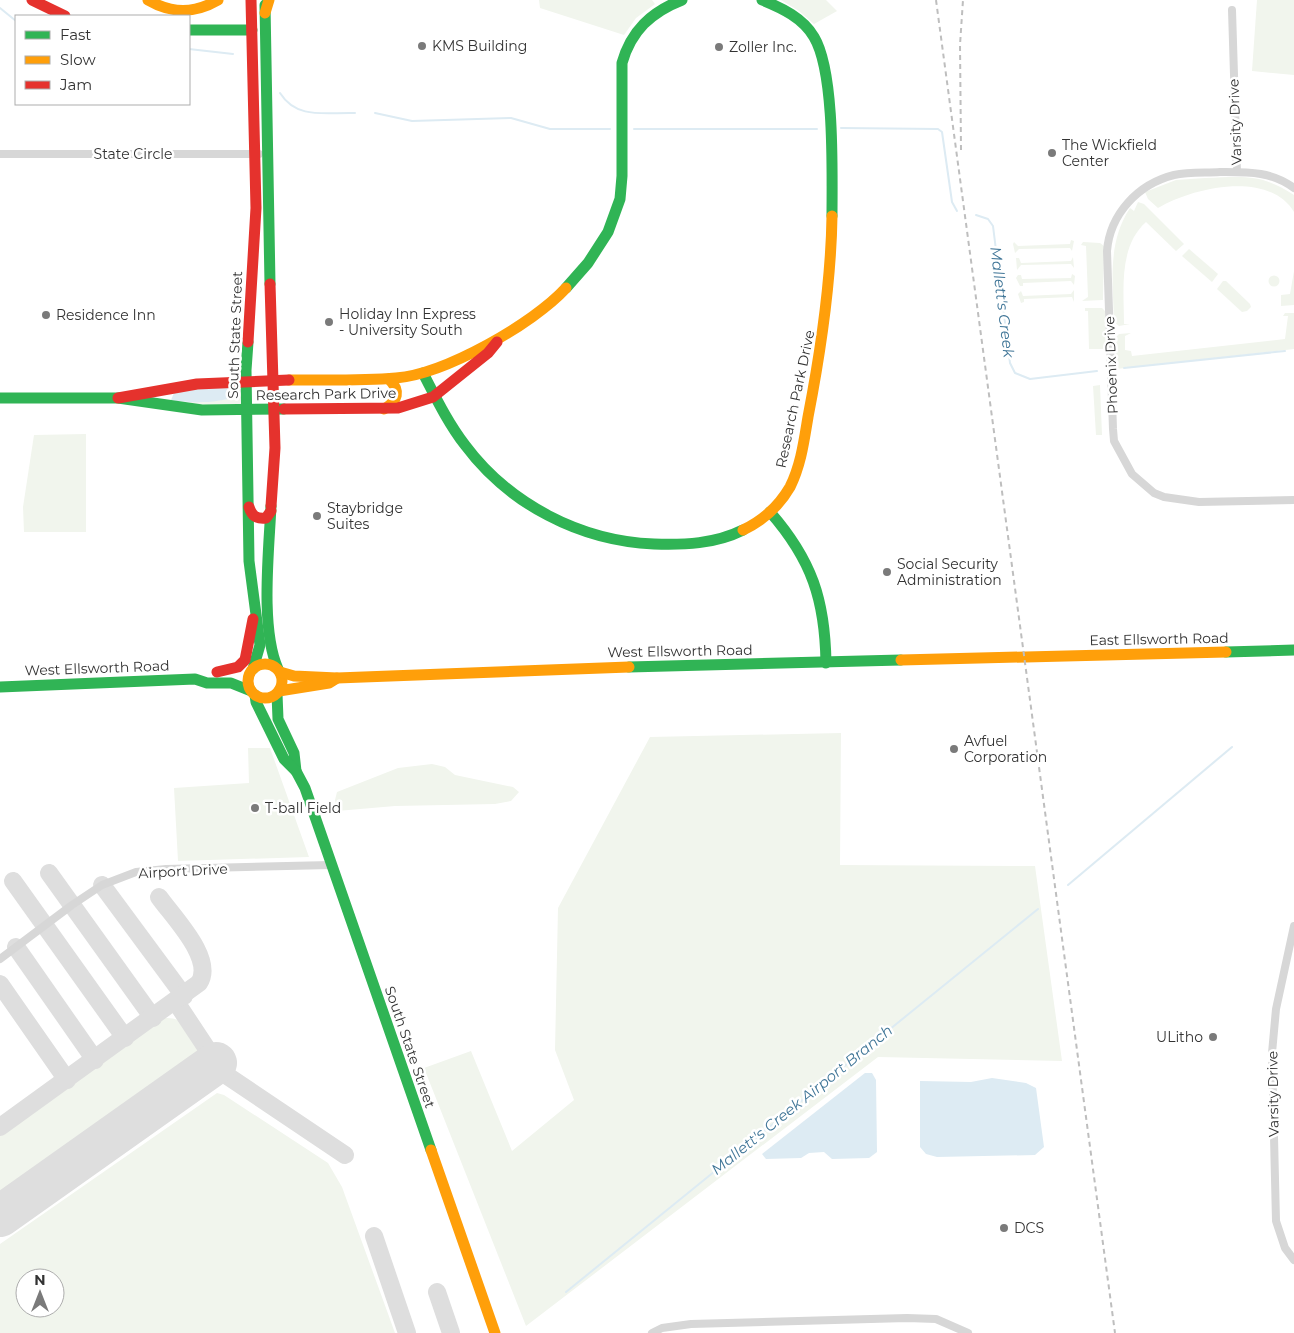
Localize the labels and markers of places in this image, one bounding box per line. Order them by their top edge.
place label: KMS Building [432,37,527,55]
place label: Zoller Inc. [729,38,797,56]
marker: KMS Building [416,40,428,52]
marker: Zoller Inc. [713,41,725,53]
place label: The Wickfield Center [1062,136,1157,170]
marker: The Wickfield Center [1046,147,1058,159]
place label: Holiday Inn Express - University South [339,305,476,339]
place label: Residence Inn [56,306,156,324]
marker: Residence Inn [40,309,52,321]
marker: Holiday Inn Express - University South [323,316,335,328]
place label: Staybridge Suites [327,499,403,533]
marker: Staybridge Suites [311,510,323,522]
place label: Social Security Administration [897,555,1002,589]
marker: Social Security Administration [881,566,893,578]
place label: Avfuel Corporation [964,732,1047,766]
marker: Avfuel Corporation [948,743,960,755]
place label: T-ball Field [265,799,341,817]
marker: T-ball Field [249,802,261,814]
place label: ULitho [1156,1028,1203,1046]
marker: ULitho [1207,1031,1219,1043]
place label: DCS [1014,1219,1044,1237]
marker: DCS [998,1222,1010,1234]

